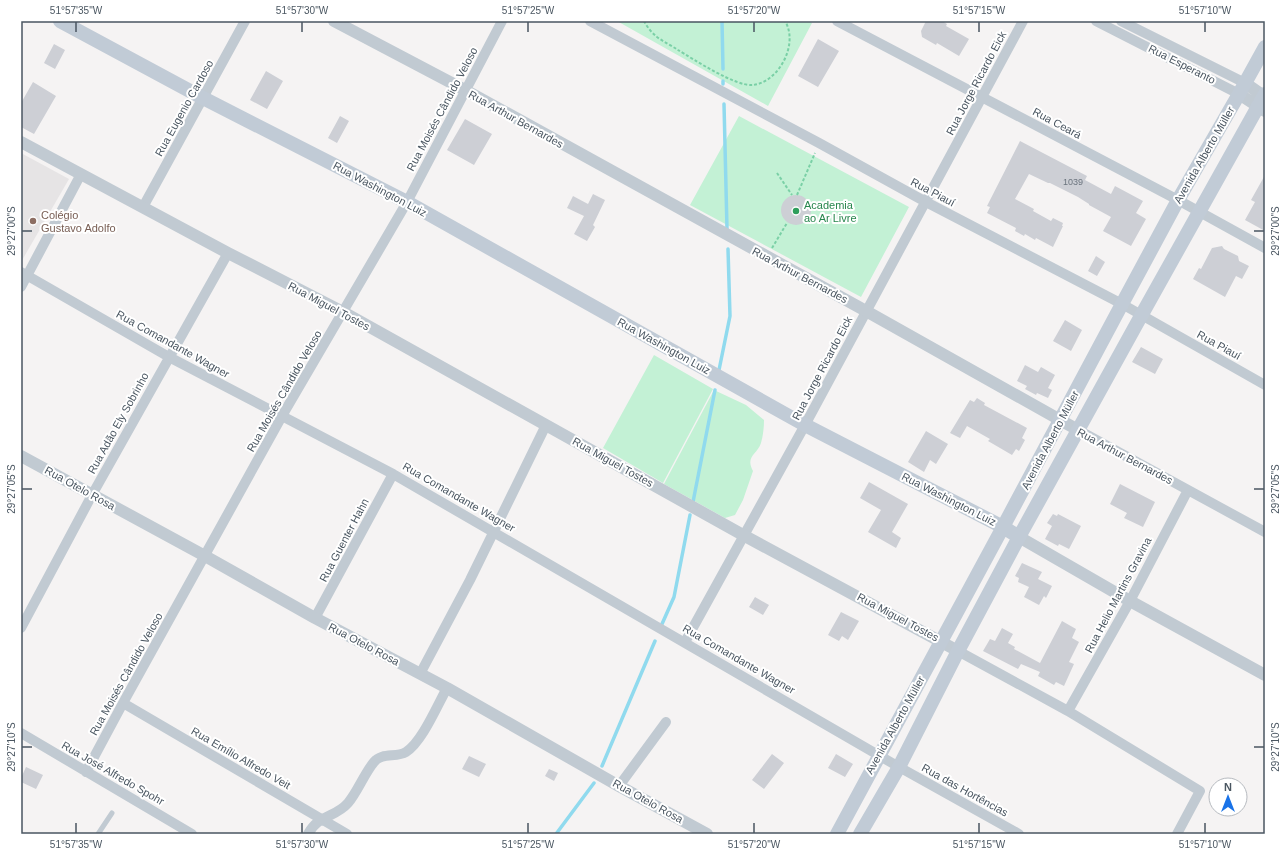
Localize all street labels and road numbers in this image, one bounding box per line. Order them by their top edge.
street label: Rua Jorge Ricardo Eick [944,29,1009,137]
street label: Rua Esperanto [1147,42,1217,86]
street label: Rua Moisés Cândido Veloso [404,45,480,173]
street label: Rua Eugenio Cardoso [153,58,215,158]
street label: Rua Arthur Bernardes [467,88,566,150]
street label: Avenida Alberto Müller [1171,104,1237,206]
street label: Rua Ceará [1031,105,1084,141]
street label: Rua Washington Luiz [331,159,429,219]
street label: Rua Piauí [909,175,957,209]
street label: Rua Arthur Bernardes [750,245,850,306]
street label: Rua Miguel Tostes [286,280,372,333]
street label: Rua Comandante Wagner [114,308,232,380]
street label: Rua Jorge Ricardo Eick [790,314,855,422]
street label: Rua Washington Luiz [616,316,712,376]
street label: Rua Moisés Cândido Veloso [244,328,324,454]
street label: Rua Piauí [1195,328,1243,362]
street label: Rua Adão Ely Sobrinho [85,370,151,476]
street label: Avenida Alberto Müller [1019,388,1081,491]
street label: Rua Arthur Bernardes [1075,426,1175,487]
street label: Rua Miguel Tostes [571,435,656,489]
street label: Rua Comandante Wagner [401,460,517,534]
street label: Rua Otelo Rosa [43,464,118,513]
street label: Rua Washington Luiz [900,470,998,528]
street label: Rua Guenter Hahn [317,496,371,584]
street label: Rua Helio Martins Gravina [1082,534,1154,655]
street label: Rua Miguel Tostes [855,591,941,644]
street label: Rua Moisés Cândido Veloso [87,611,165,737]
street label: Rua Otelo Rosa [327,620,402,668]
street label: Rua Comandante Wagner [681,622,797,696]
street label: Avenida Alberto Müller [863,674,927,776]
street label: Rua Emílio Alfredo Veit [189,725,293,791]
street label: Rua José Alfredo Spohr [60,739,167,807]
street label: Rua das Hortências [920,761,1011,819]
street label: Rua Otelo Rosa [611,777,686,826]

